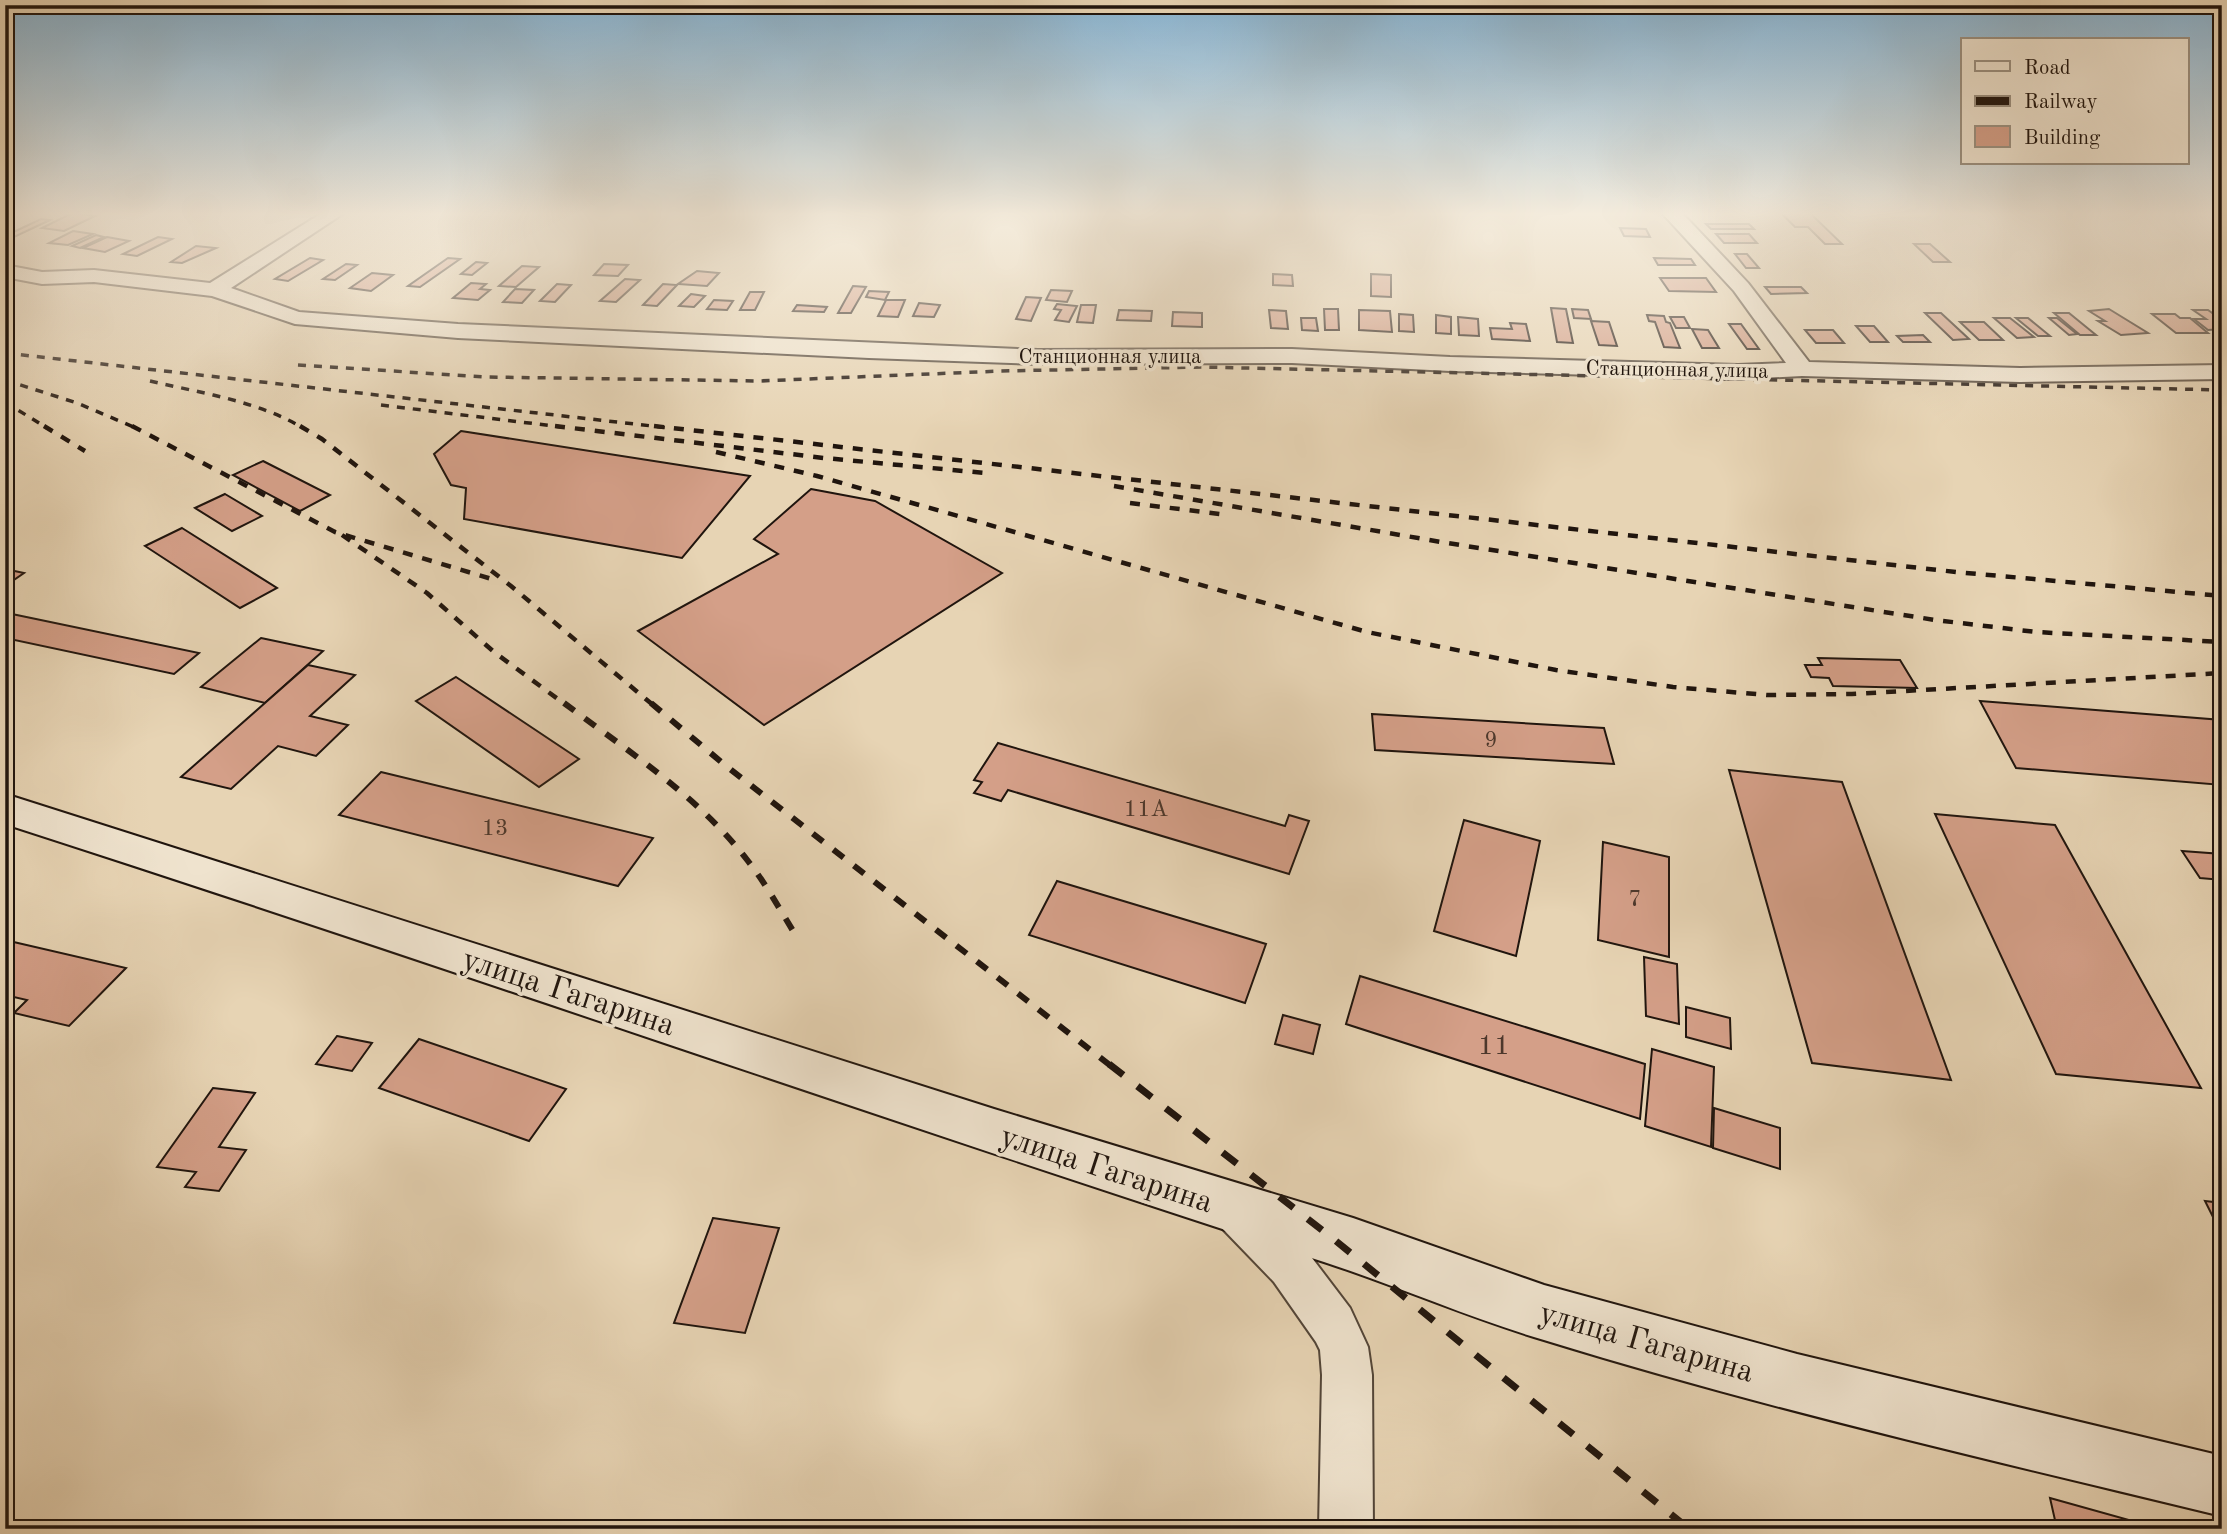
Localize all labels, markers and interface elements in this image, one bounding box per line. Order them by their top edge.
legend [1961,38,2188,164]
text: Road [2024,58,2071,79]
text: Railway [2024,92,2098,113]
text: Building [2024,128,2101,149]
street label: Станционная улица [1019,347,1202,368]
street label: Станционная улица [1585,358,1769,383]
house number: 9 [1484,729,1498,752]
house number: 11А [1124,798,1169,821]
house number: 13 [482,817,508,840]
house number: 7 [1628,888,1642,911]
street label: улица Гагарина [458,944,679,1043]
house number: 11 [1478,1033,1510,1061]
street label: улица Гагарина [996,1121,1217,1220]
street label: улица Гагарина [1535,1298,1757,1390]

